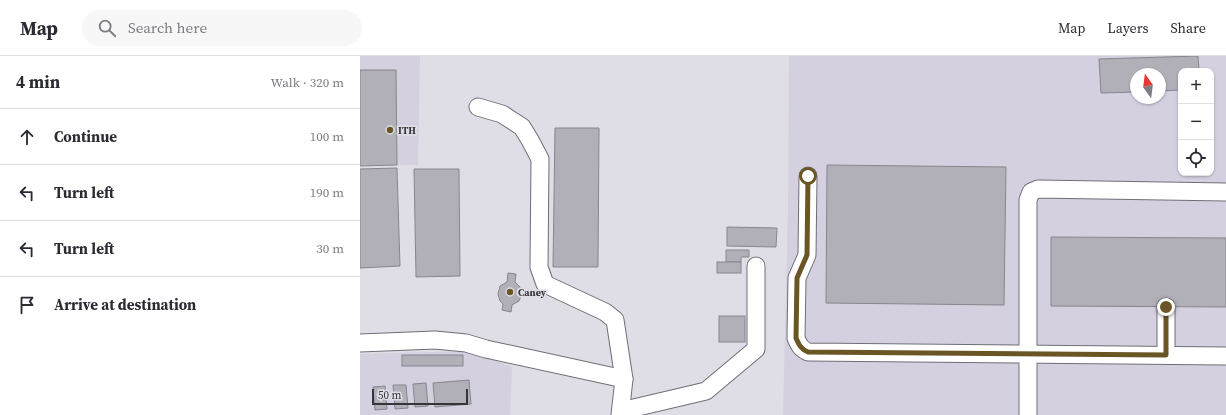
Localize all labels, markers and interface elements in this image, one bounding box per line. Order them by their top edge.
search box [82,10,362,46]
text: Map [20,15,58,41]
icon: search [96,17,118,39]
text: Search here [128,17,207,38]
text: Map [1058,18,1085,38]
text: Layers [1107,18,1149,38]
text: Share [1171,18,1206,38]
north arrow [1130,68,1166,104]
map controls [1178,68,1214,176]
button: + [1178,68,1214,104]
text: 4 min [16,70,60,94]
text: Walk · 320 m [271,74,344,91]
button: − [1178,104,1214,140]
place label: ITH [398,124,416,137]
marker: ITH [385,125,395,135]
icon: ahead [16,126,38,148]
text: Continue [54,126,117,147]
text: 100 m [310,128,344,145]
button: locate [1178,140,1214,176]
route start [799,167,817,185]
icon: left [16,182,38,204]
text: Turn left [54,182,114,203]
text: 190 m [310,184,344,201]
icon: left [16,238,38,260]
text: Turn left [54,238,114,259]
text: 30 m [316,240,344,257]
place label: Caney [518,286,547,299]
marker: Caney [505,287,515,297]
icon: arrive [16,294,38,316]
text: Arrive at destination [54,294,196,315]
route end [1157,298,1175,316]
scale bar [372,387,468,406]
text: 50 m [378,388,401,403]

